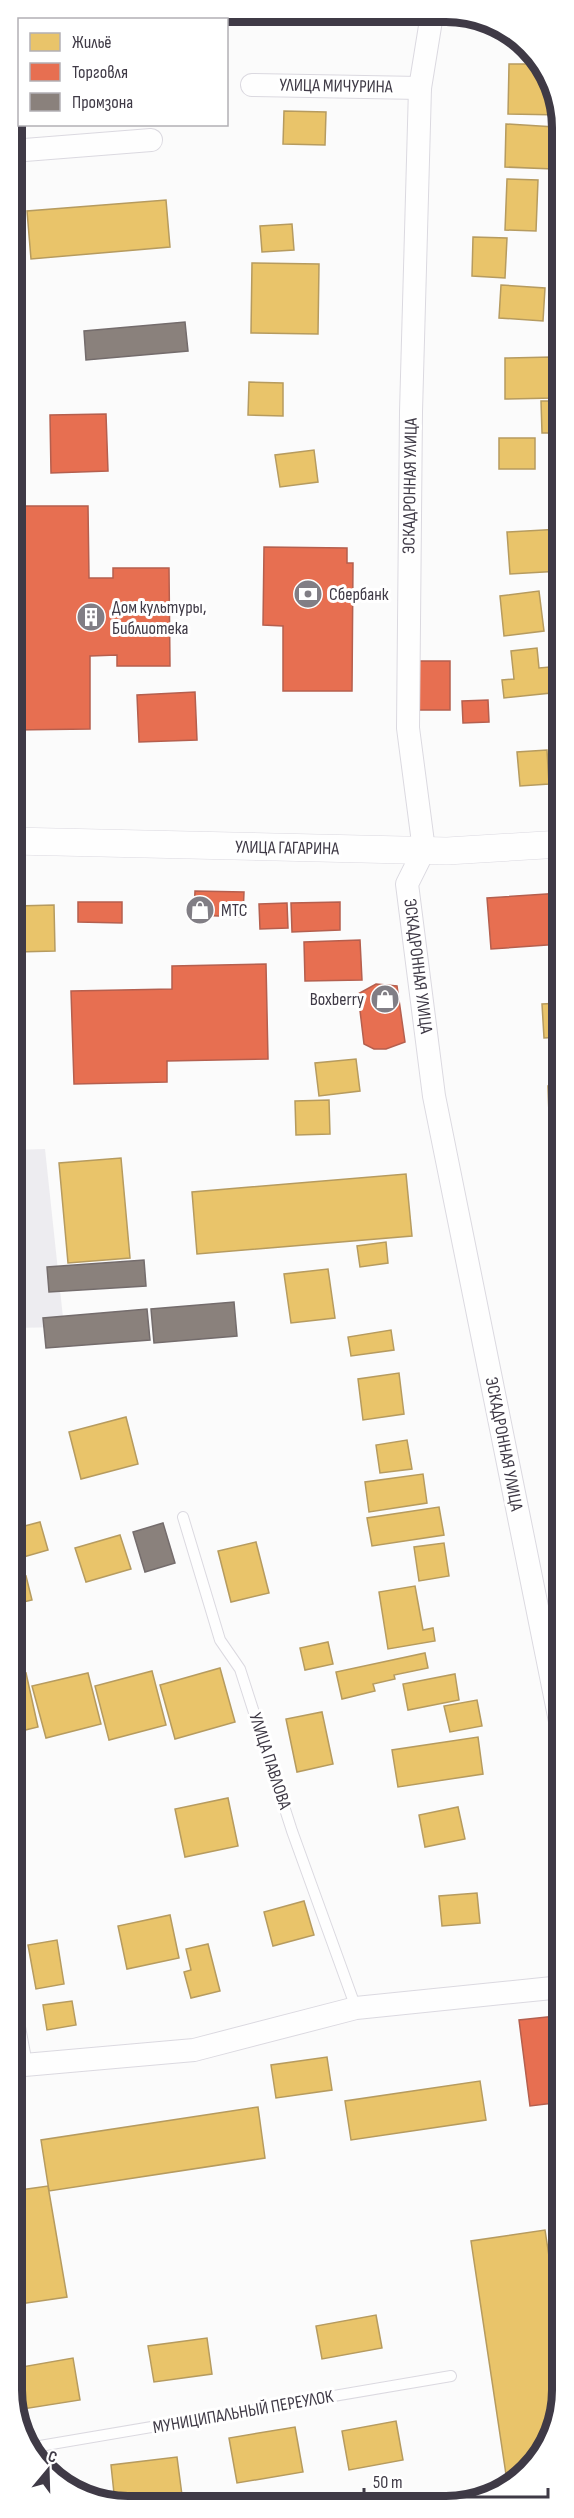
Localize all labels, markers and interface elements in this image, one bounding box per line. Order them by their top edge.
legend [18,18,228,126]
text: Жильё [72,32,112,53]
text: Торговля [72,62,128,83]
street label: УЛИЦА МИЧУРИНА [279,75,393,97]
text: Промзона [72,92,133,113]
street label: ЭСКАДРОННАЯ УЛИЦА [398,417,422,554]
bank icon: Сбербанк [292,578,324,610]
place label: Сбербанк [329,584,389,605]
place label: Дом культуры, Библиотека [112,597,206,639]
building icon: Дом культуры, Библиотека [75,601,107,633]
street label: УЛИЦА ГАГАРИНА [235,837,339,859]
shop icon: МТС [184,894,216,926]
street label: ЭСКАДРОННАЯ УЛИЦА [399,897,437,1035]
place label: МТС [221,900,247,921]
shop icon: Boxberry [369,983,401,1015]
place label: Boxberry [310,989,364,1010]
street label: ЭСКАДРОННАЯ УЛИЦА [481,1375,527,1513]
street label: УЛИЦА ПАВЛОВА [245,1710,296,1812]
street label: МУНИЦИПАЛЬНЫЙ ПЕРЕУЛОК [151,2386,336,2438]
north arrow [18,2440,78,2500]
text: С [45,2447,59,2468]
scale bar [364,2461,548,2499]
text: 50 m [373,2472,403,2493]

